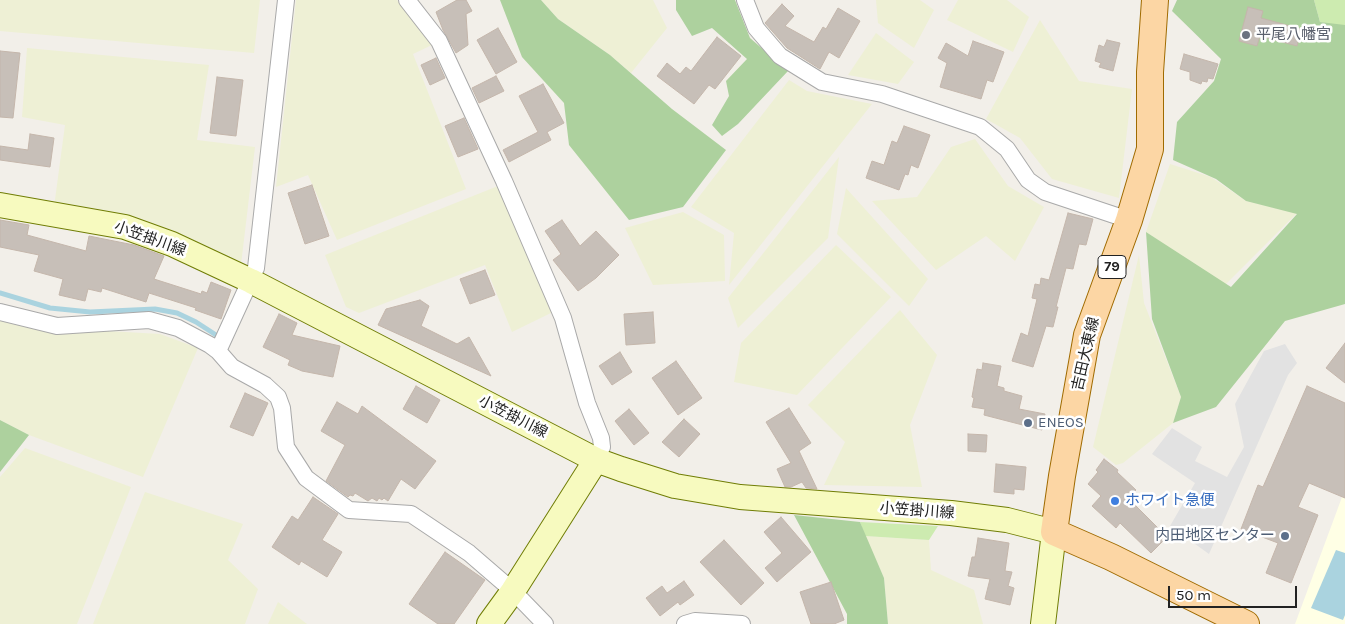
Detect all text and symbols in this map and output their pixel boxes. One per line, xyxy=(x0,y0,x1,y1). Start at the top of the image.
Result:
place label: 平尾八幡宮 xyxy=(1256,26,1331,44)
marker: 平尾八幡宮 xyxy=(1240,29,1252,41)
street label: 小笠掛川線 xyxy=(112,218,188,260)
road number: 79 xyxy=(1098,256,1126,278)
street label: 吉田大東線 xyxy=(1069,315,1103,393)
street label: 小笠掛川線 xyxy=(476,392,550,442)
place label: ENEOS xyxy=(1038,414,1084,432)
marker: ENEOS xyxy=(1022,417,1034,429)
place label: ホワイト急便 xyxy=(1125,492,1215,510)
marker: ホワイト急便 xyxy=(1109,495,1121,507)
street label: 小笠掛川線 xyxy=(879,499,955,523)
place label: 内田地区センター xyxy=(1155,527,1275,545)
marker: 内田地区センター xyxy=(1279,530,1291,542)
scale bar xyxy=(1170,576,1299,608)
text: 50 m xyxy=(1176,586,1211,604)

